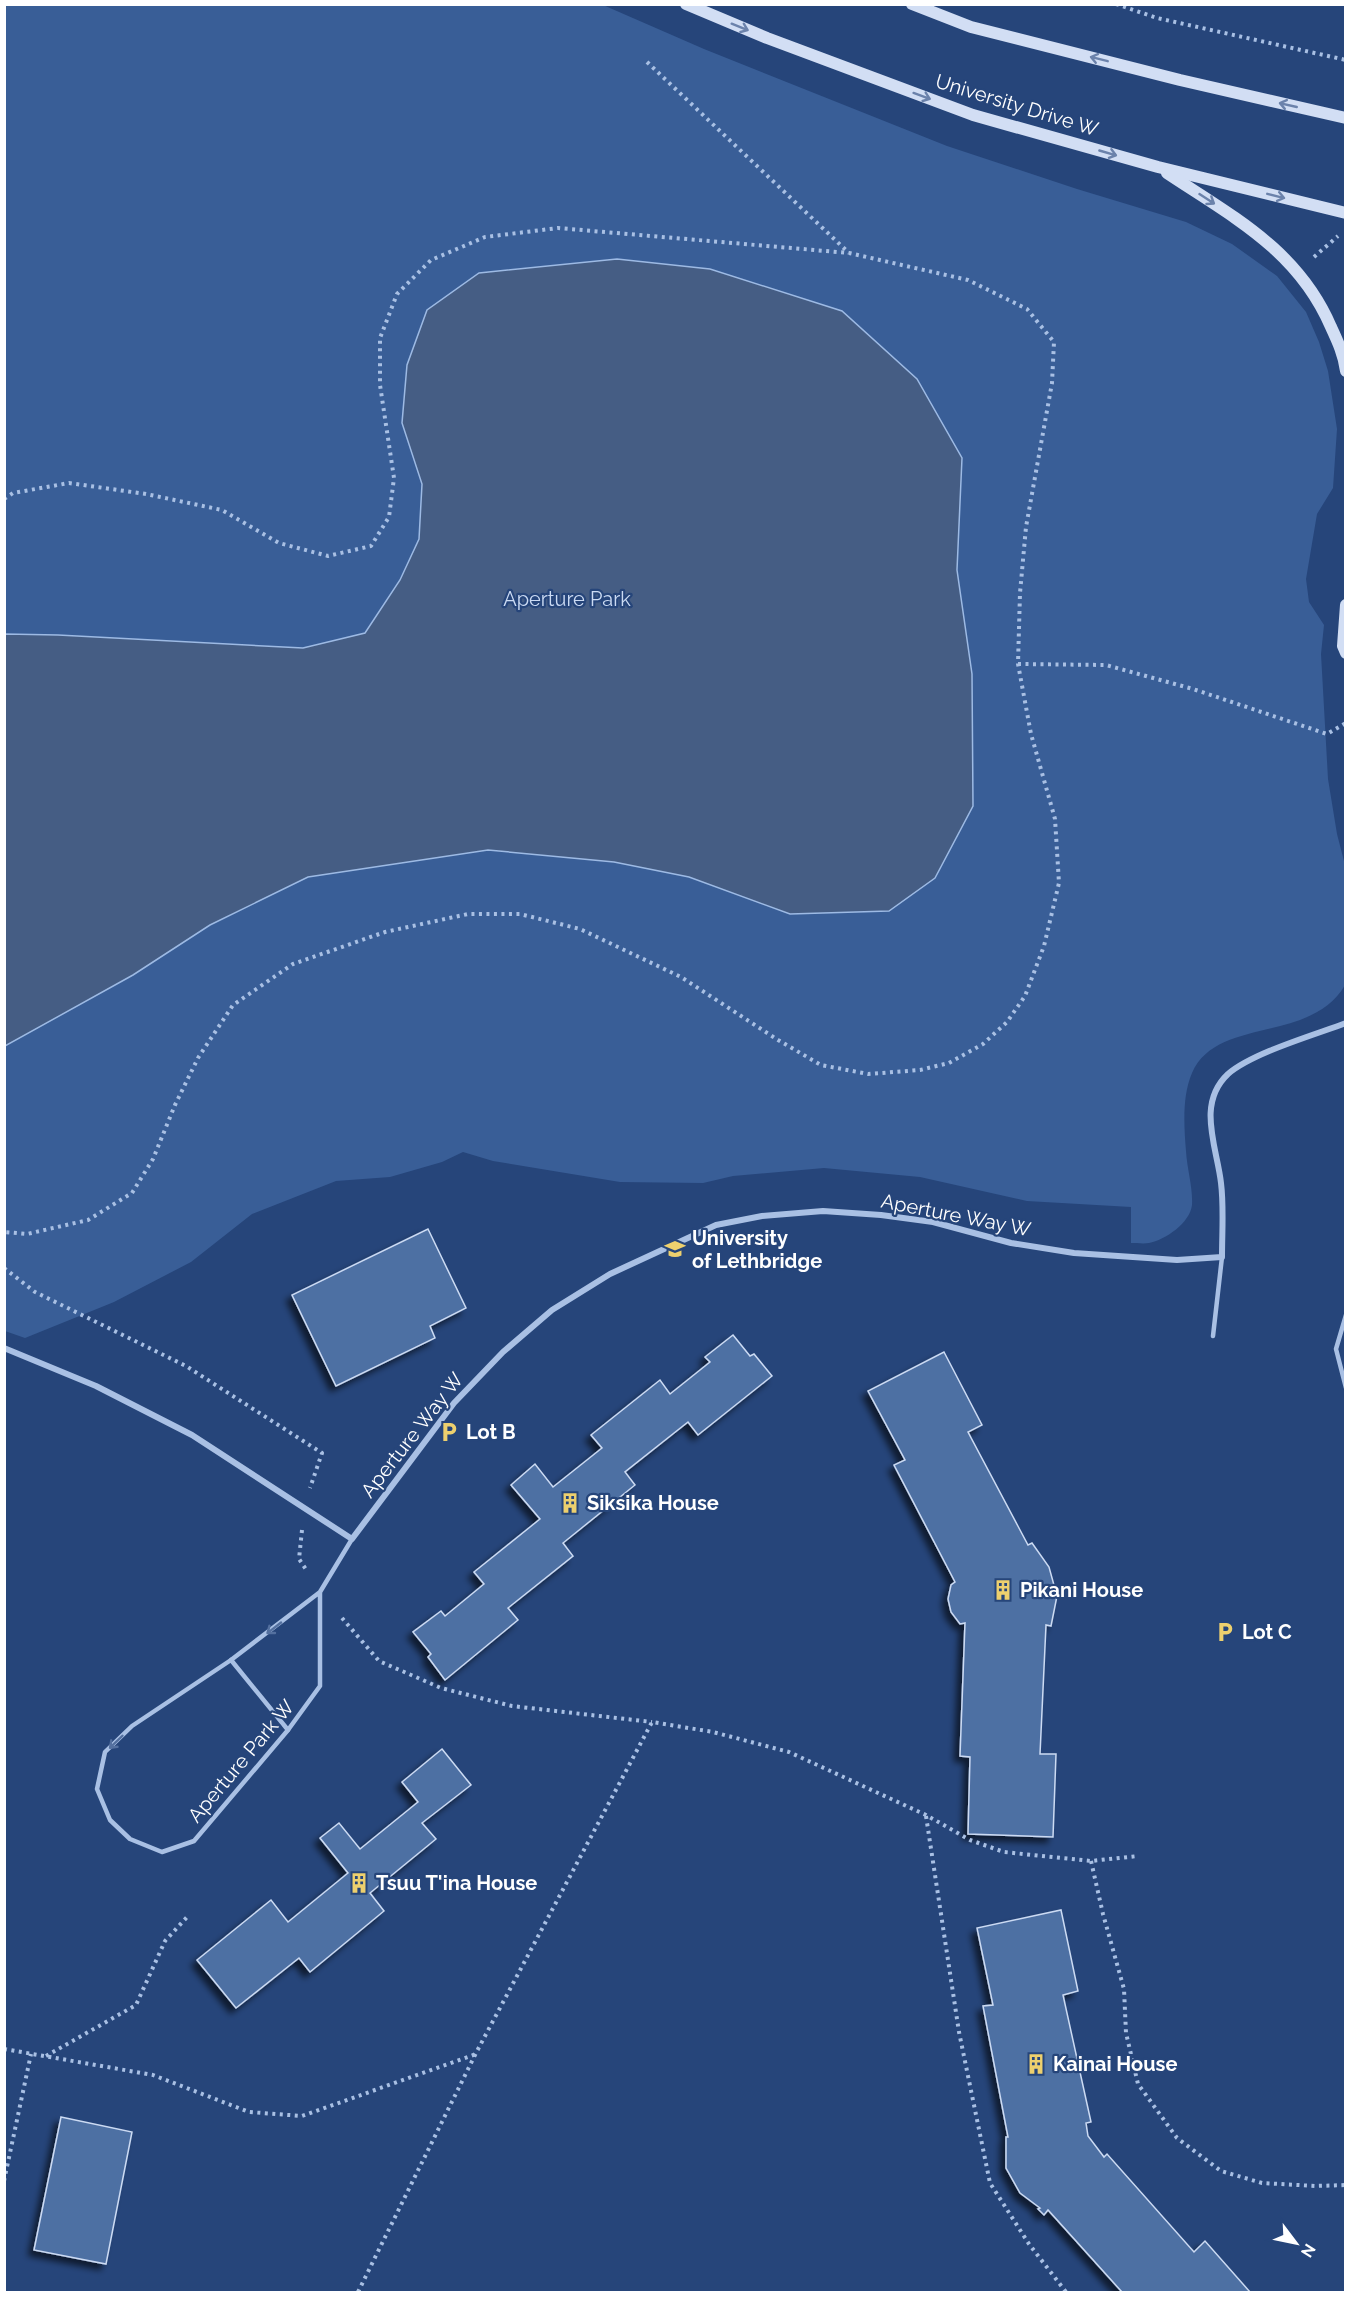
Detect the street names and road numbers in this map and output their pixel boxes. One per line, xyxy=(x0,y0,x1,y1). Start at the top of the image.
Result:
street label: University Drive W xyxy=(933,69,1102,141)
street label: Aperture Way W xyxy=(879,1189,1033,1241)
street label: Aperture Way W xyxy=(356,1368,468,1502)
street label: Aperture Park W xyxy=(183,1695,299,1827)

